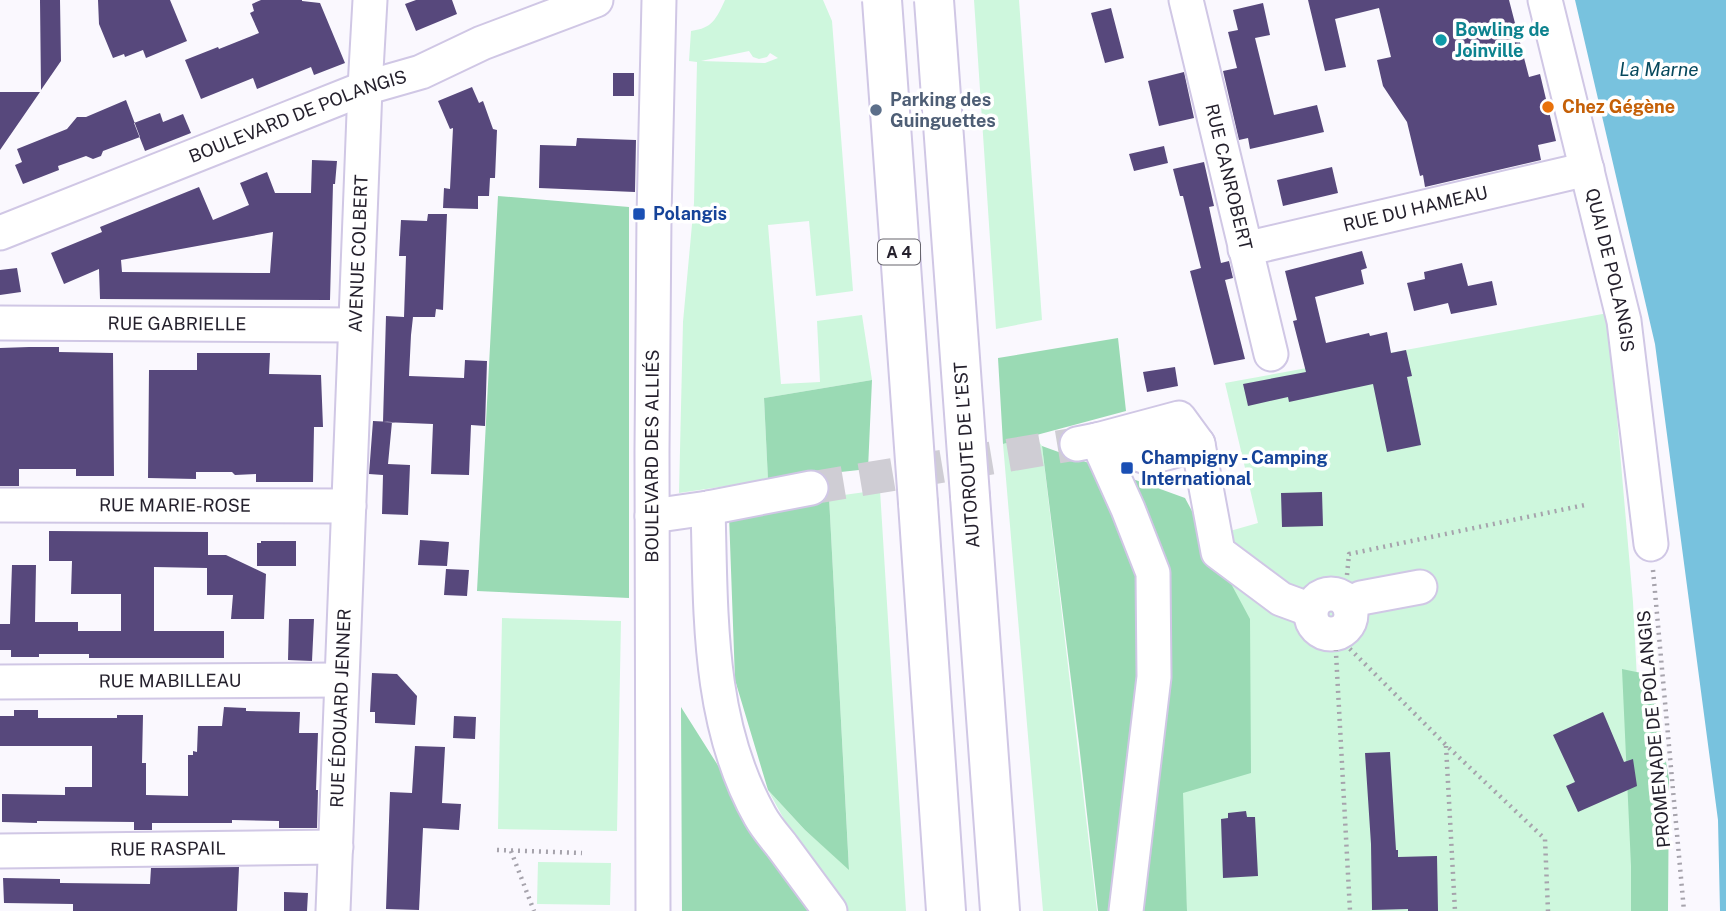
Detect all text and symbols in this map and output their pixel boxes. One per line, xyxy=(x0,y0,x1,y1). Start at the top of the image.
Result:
place label: Bowling de Joinville xyxy=(1455,19,1550,61)
marker: Bowling de Joinville xyxy=(1433,32,1449,48)
water label: La Marne xyxy=(1619,58,1699,80)
street label: BOULEVARD DE POLANGIS xyxy=(186,66,409,167)
place label: Parking des Guinguettes xyxy=(890,89,996,131)
place label: Chez Gégène xyxy=(1562,96,1675,117)
marker: Chez Gégène xyxy=(1540,99,1556,115)
marker: Parking des Guinguettes xyxy=(868,102,884,118)
street label: RUE CANROBERT xyxy=(1201,102,1257,253)
street label: AVENUE COLBERT xyxy=(345,174,372,333)
street label: RUE DU HAMEAU xyxy=(1341,182,1490,236)
street label: QUAI DE POLANGIS xyxy=(1582,186,1639,353)
place label: Polangis xyxy=(653,203,727,224)
marker: Polangis xyxy=(631,206,647,222)
road number: A 4 xyxy=(878,240,920,264)
street label: RUE GABRIELLE xyxy=(108,313,246,334)
street label: BOULEVARD DES ALLIÉS xyxy=(641,349,663,563)
street label: AUTOROUTE DE L’EST xyxy=(949,361,983,549)
place label: Champigny - Camping International xyxy=(1141,447,1328,489)
marker: Champigny - Camping International xyxy=(1119,460,1135,476)
street label: RUE MARIE-ROSE xyxy=(99,494,251,516)
street label: RUE ÉDOUARD JENNER xyxy=(326,608,355,808)
street label: PROMENADE DE POLANGIS xyxy=(1633,609,1674,849)
street label: RUE MABILLEAU xyxy=(99,670,241,691)
street label: RUE RASPAIL xyxy=(110,837,226,860)

